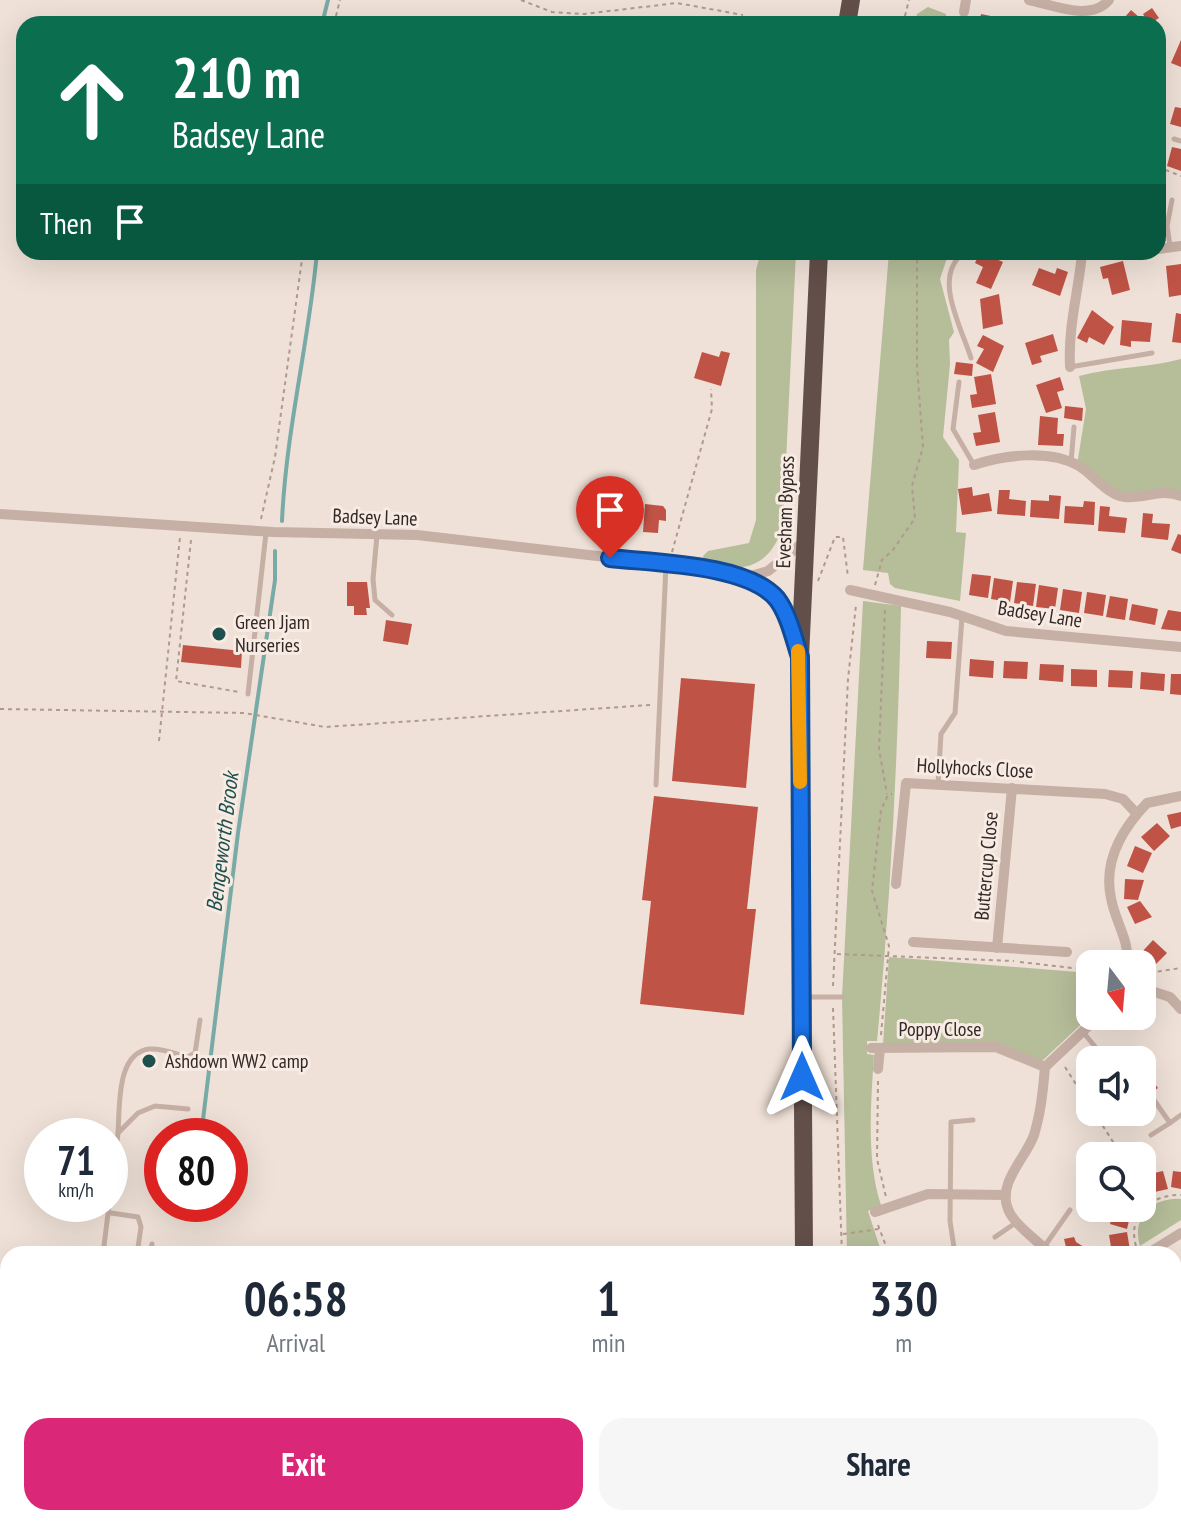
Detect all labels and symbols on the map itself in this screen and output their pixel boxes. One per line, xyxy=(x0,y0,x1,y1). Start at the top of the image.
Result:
street label: Evesham Bypass xyxy=(770,455,800,569)
pin xyxy=(576,476,644,558)
street label: Badsey Lane xyxy=(332,503,418,531)
street label: Badsey Lane xyxy=(996,595,1084,633)
place label: Green Jjam Nurseries xyxy=(235,609,310,658)
marker: Green Jjam Nurseries xyxy=(210,625,228,643)
street label: Hollyhocks Close xyxy=(916,752,1034,784)
water label: Bengeworth Brook xyxy=(200,768,245,914)
street label: Buttercup Close xyxy=(968,811,1004,921)
north arrow xyxy=(1076,950,1156,1030)
street label: Poppy Close xyxy=(899,1016,981,1042)
position arrow xyxy=(760,1035,844,1119)
place label: Ashdown WW2 camp xyxy=(165,1048,308,1074)
marker: Ashdown WW2 camp xyxy=(140,1052,158,1070)
speed limit sign: 80 xyxy=(144,1118,248,1222)

